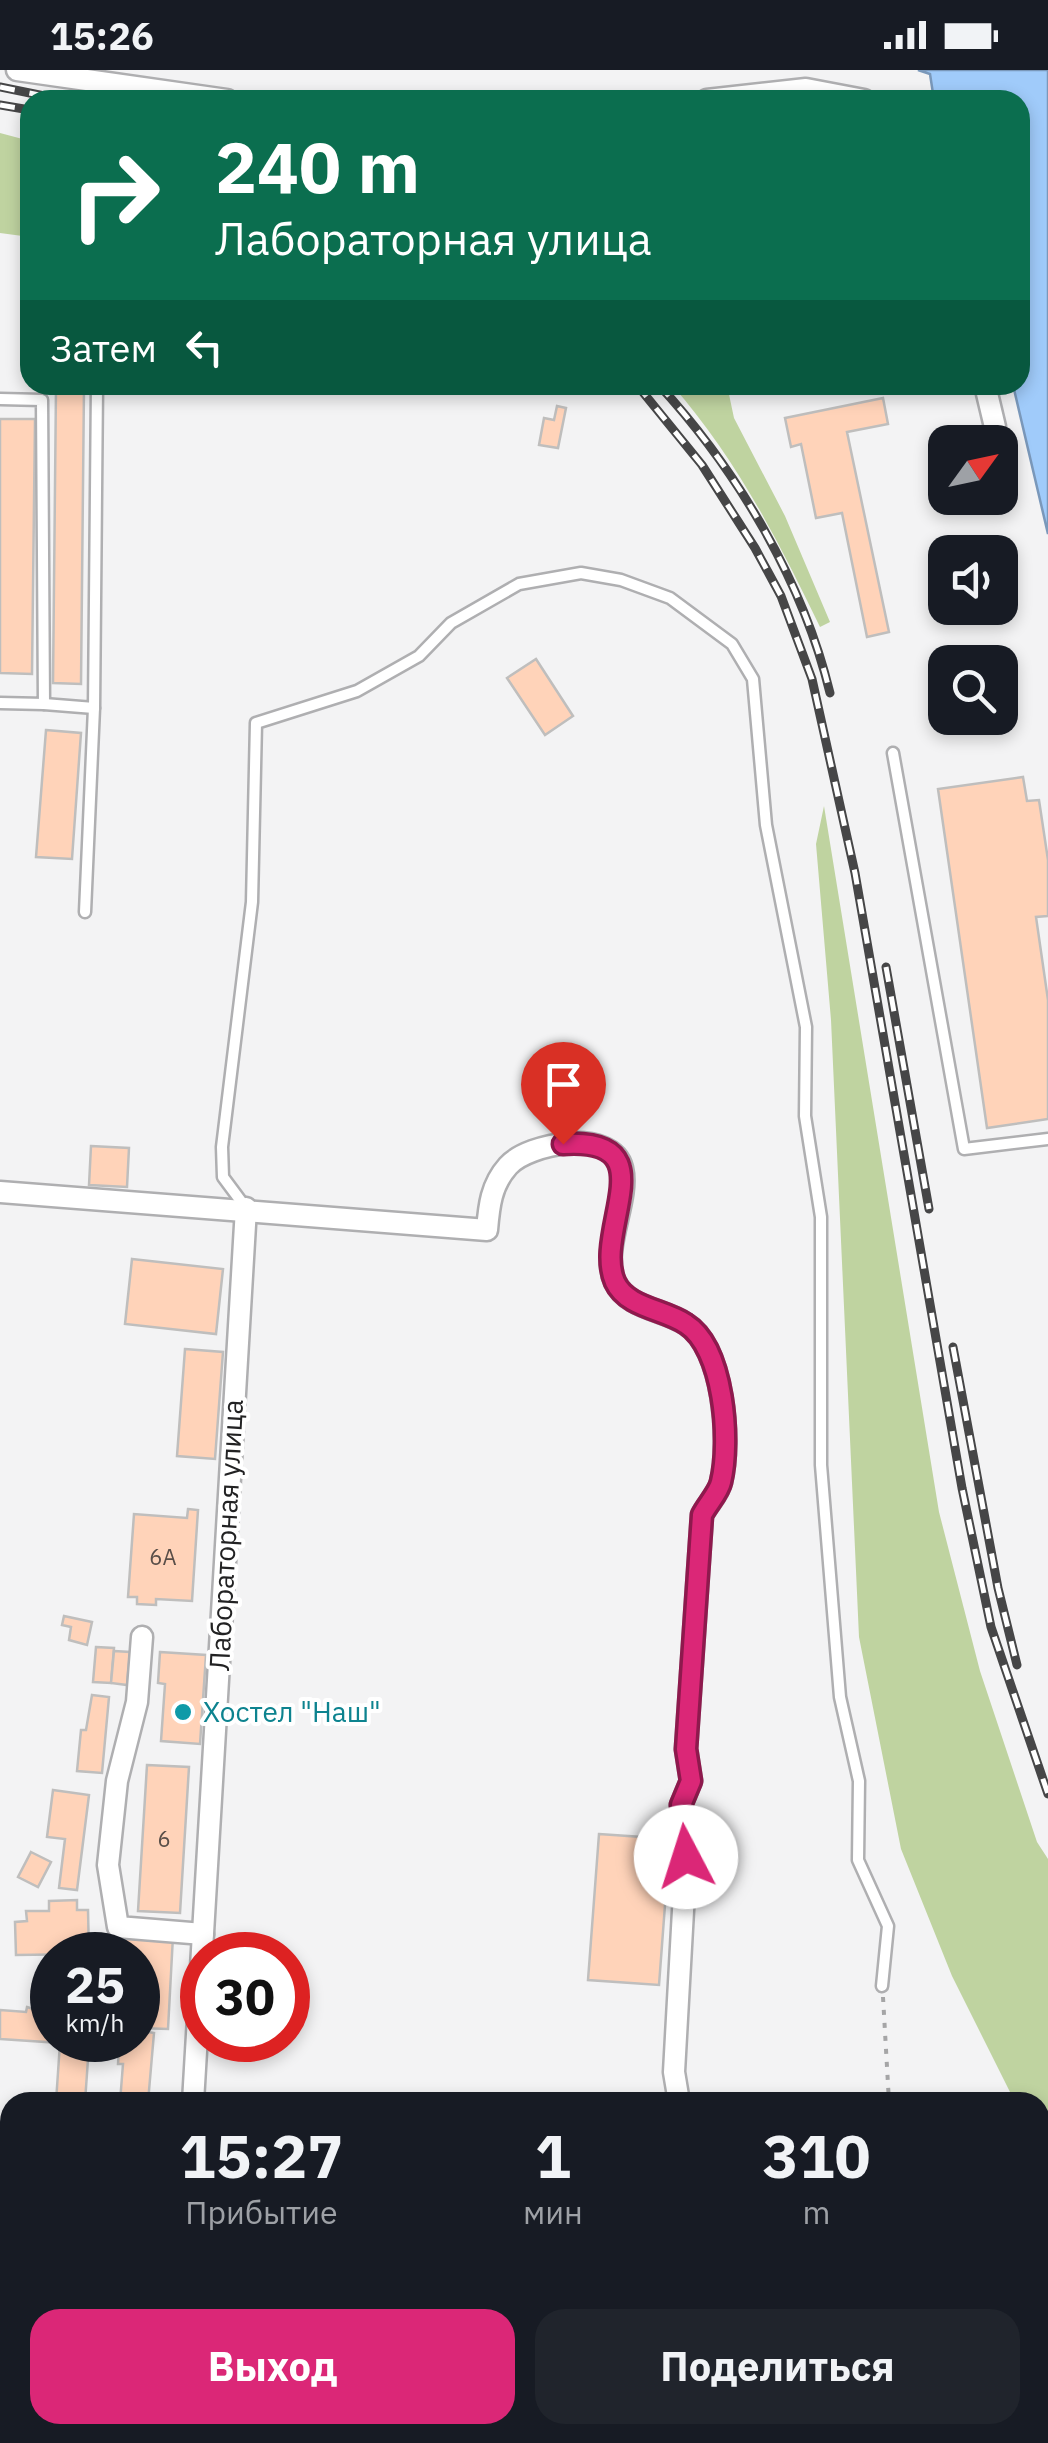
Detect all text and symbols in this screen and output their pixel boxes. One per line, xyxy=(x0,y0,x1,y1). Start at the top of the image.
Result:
text: 15:26 xyxy=(50,11,154,60)
text: 240 m xyxy=(215,121,420,212)
icon: right xyxy=(50,130,180,260)
text: Лабораторная улица xyxy=(215,209,652,267)
icon: left xyxy=(177,320,232,375)
text: Затем xyxy=(50,323,157,372)
north arrow xyxy=(928,425,1018,515)
map controls xyxy=(928,425,1018,735)
button: sound xyxy=(928,535,1018,625)
button: search xyxy=(928,645,1018,735)
pin xyxy=(521,1042,606,1145)
icon: arrive xyxy=(536,1057,591,1112)
street label: Лабораторная улица xyxy=(200,1398,251,1672)
house number: 6А xyxy=(149,1542,177,1571)
place label: Хостел "Наш" xyxy=(203,1693,381,1730)
marker: Хостел "Наш" xyxy=(172,1701,194,1723)
position arrow xyxy=(634,1805,738,1909)
house number: 6 xyxy=(157,1824,171,1853)
speed limit sign: 30 xyxy=(180,1932,310,2062)
text: 25 xyxy=(65,1952,125,2017)
text: km/h xyxy=(66,2006,124,2039)
text: 15:27 xyxy=(180,2116,343,2195)
text: 1 xyxy=(535,2116,571,2195)
text: 310 xyxy=(762,2116,870,2195)
text: Прибытие xyxy=(185,2191,338,2233)
text: мин xyxy=(523,2191,583,2233)
text: m xyxy=(802,2191,830,2233)
button: Выход xyxy=(30,2309,515,2424)
button: Поделиться xyxy=(535,2309,1020,2424)

